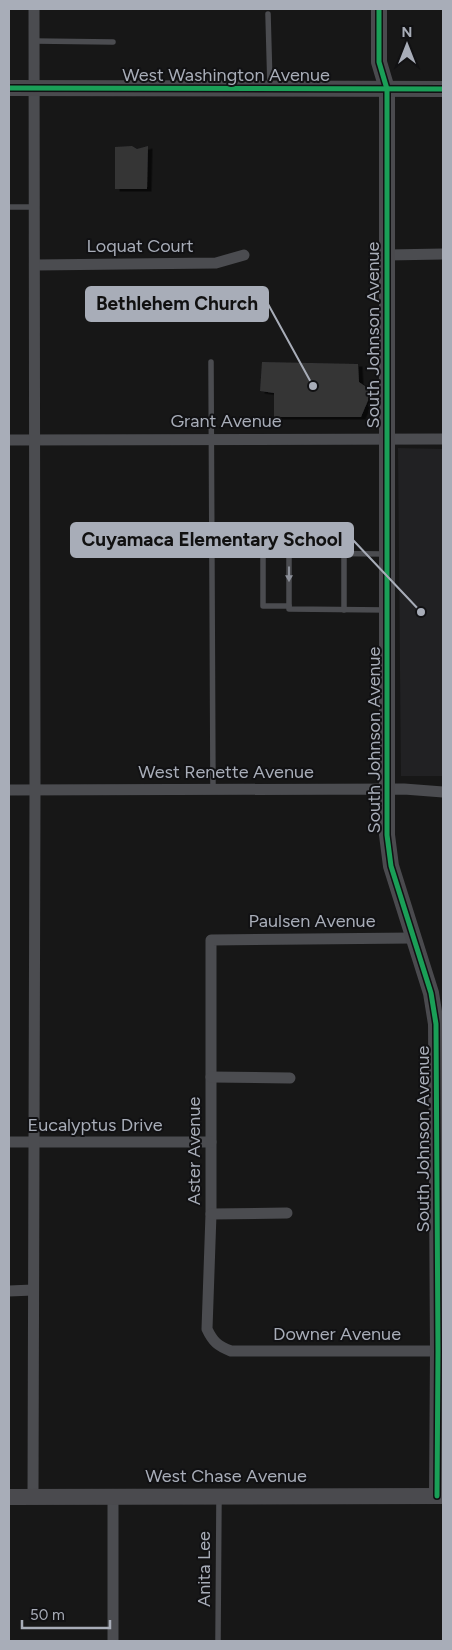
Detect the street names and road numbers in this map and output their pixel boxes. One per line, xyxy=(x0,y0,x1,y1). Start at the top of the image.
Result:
street label: West Washington Avenue xyxy=(122,64,330,86)
street label: Loquat Court xyxy=(86,235,194,257)
street label: South Johnson Avenue xyxy=(362,241,384,428)
street label: Grant Avenue xyxy=(170,410,282,432)
street label: South Johnson Avenue xyxy=(363,646,385,833)
street label: West Renette Avenue xyxy=(138,761,314,783)
street label: Paulsen Avenue xyxy=(248,910,376,932)
street label: South Johnson Avenue xyxy=(412,1045,434,1232)
street label: Aster Avenue xyxy=(183,1097,205,1205)
street label: Eucalyptus Drive xyxy=(28,1114,163,1136)
street label: Downer Avenue xyxy=(273,1323,401,1345)
street label: West Chase Avenue xyxy=(145,1465,307,1487)
street label: Anita Lee xyxy=(193,1531,215,1607)

